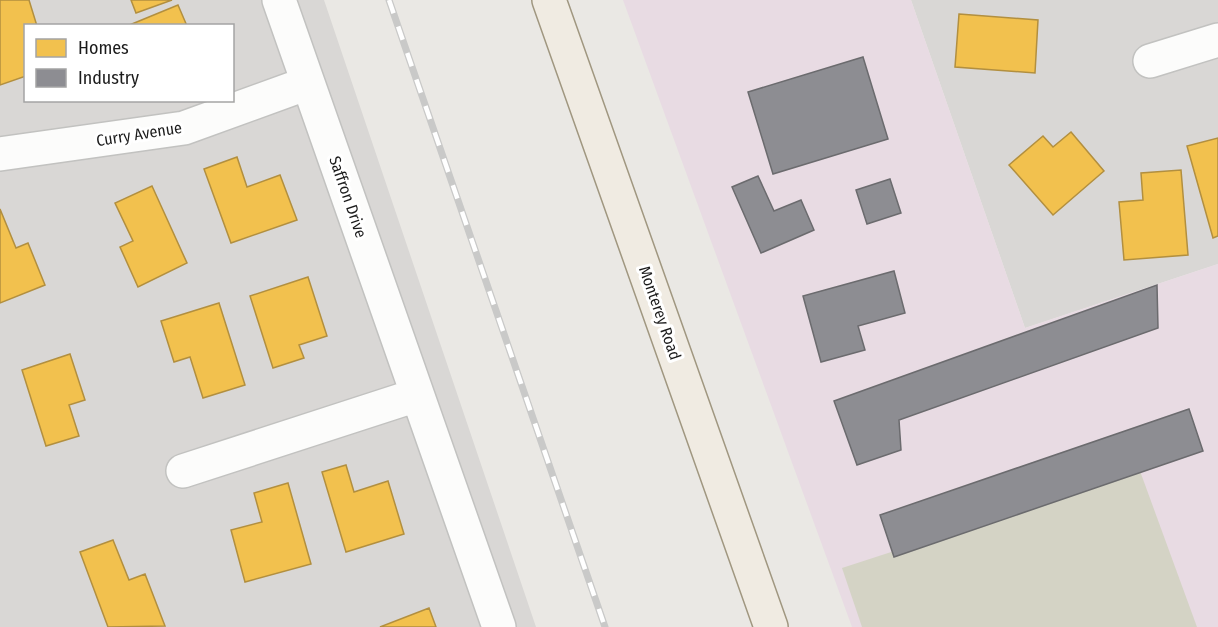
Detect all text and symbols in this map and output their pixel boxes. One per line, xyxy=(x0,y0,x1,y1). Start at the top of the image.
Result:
legend xyxy=(24,24,234,102)
text: Homes xyxy=(78,37,129,59)
text: Industry xyxy=(78,67,139,89)
street label: Curry Avenue xyxy=(95,118,183,150)
street label: Saffron Drive xyxy=(325,154,371,240)
street label: Monterey Road xyxy=(635,263,685,363)

